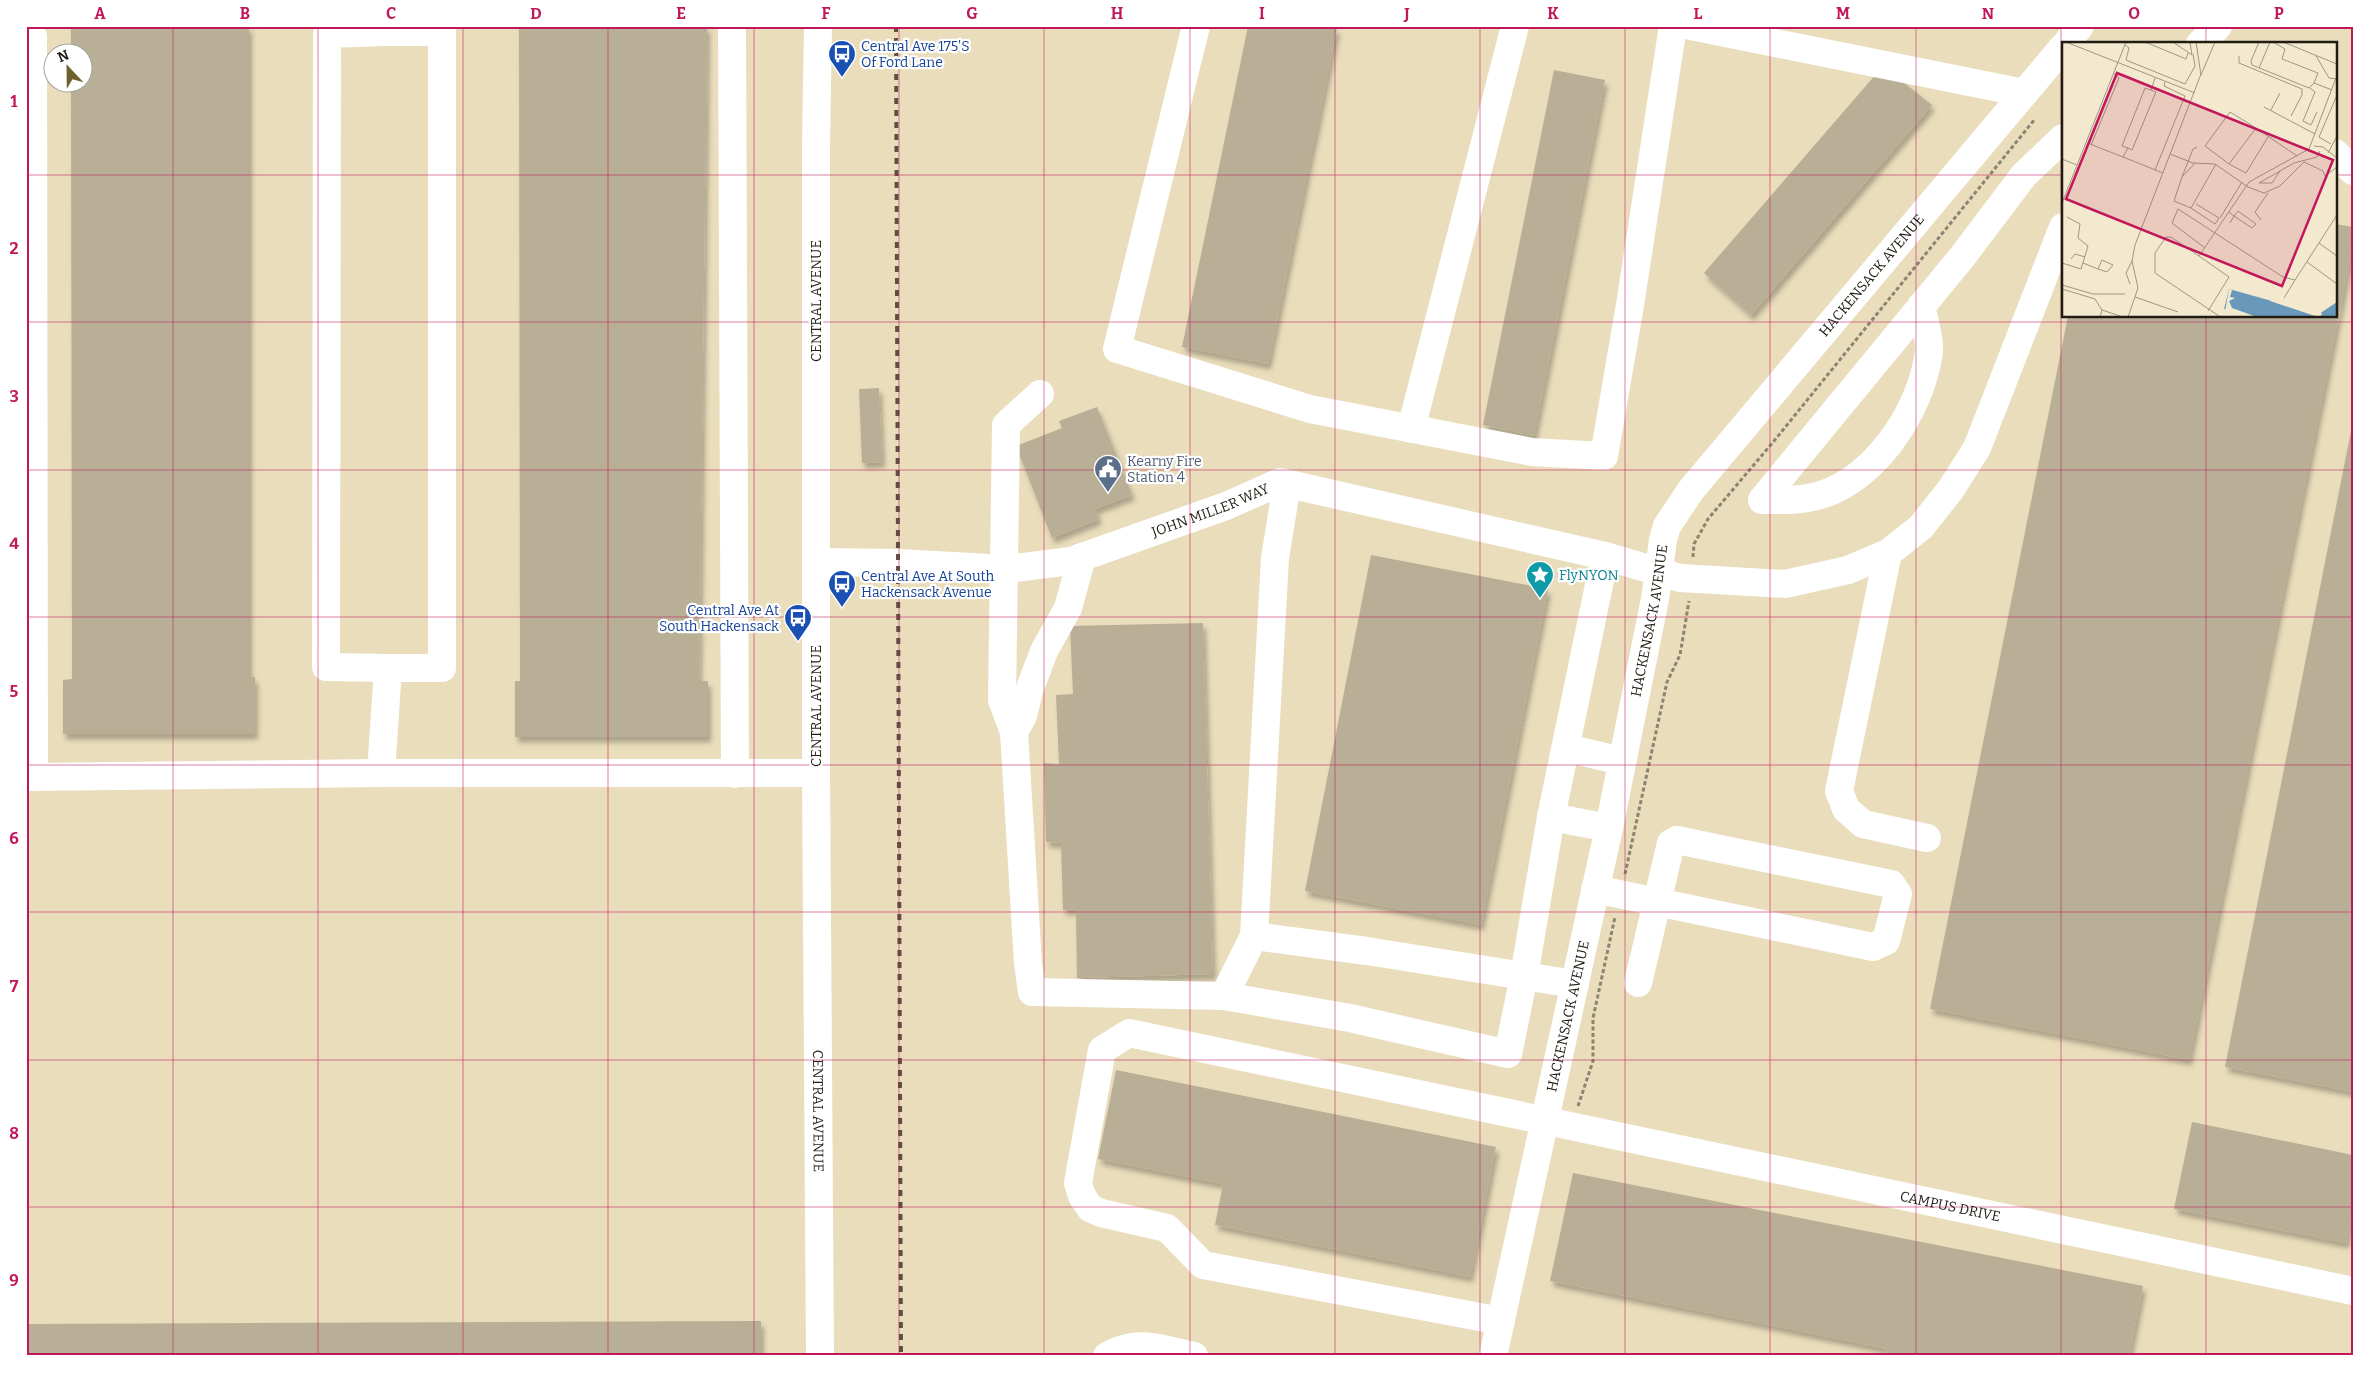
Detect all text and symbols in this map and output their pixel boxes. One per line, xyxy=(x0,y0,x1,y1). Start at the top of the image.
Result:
text: A xyxy=(94,4,106,23)
text: B xyxy=(240,4,250,23)
text: C xyxy=(386,4,396,23)
text: D xyxy=(530,4,542,23)
text: E xyxy=(676,4,686,23)
text: F xyxy=(822,4,831,23)
text: G xyxy=(966,4,978,23)
text: H xyxy=(1111,4,1124,23)
text: I xyxy=(1259,4,1265,23)
text: J xyxy=(1403,4,1410,23)
text: K xyxy=(1547,4,1559,23)
text: L xyxy=(1694,4,1703,23)
text: M xyxy=(1836,4,1850,23)
text: N xyxy=(1982,4,1994,23)
text: O xyxy=(2128,4,2140,23)
text: P xyxy=(2274,4,2284,23)
place label: Central Ave 175'S Of Ford Lane xyxy=(861,38,970,71)
bus stop icon: Central Ave 175'S Of Ford Lane xyxy=(827,39,857,78)
north arrow xyxy=(42,42,92,92)
inset map xyxy=(2062,42,2336,318)
text: N xyxy=(55,46,72,66)
text: 1 xyxy=(11,92,18,111)
street label: HACKENSACK AVENUE xyxy=(1816,211,1928,340)
text: 2 xyxy=(9,239,19,258)
street label: CENTRAL AVENUE xyxy=(808,240,825,362)
text: 3 xyxy=(9,387,19,406)
place label: Kearny Fire Station 4 xyxy=(1127,453,1202,486)
public building icon: Kearny Fire Station 4 xyxy=(1093,454,1123,493)
street label: JOHN MILLER WAY xyxy=(1148,480,1272,541)
text: 4 xyxy=(9,534,19,553)
street label: HACKENSACK AVENUE xyxy=(1628,543,1671,698)
place icon: FlyNYON xyxy=(1525,560,1555,599)
place label: FlyNYON xyxy=(1559,567,1619,584)
place label: Central Ave At South Hackensack Avenue xyxy=(861,568,995,601)
bus stop icon: Central Ave At South Hackensack Avenue xyxy=(827,569,857,608)
place label: Central Ave At South Hackensack xyxy=(659,602,779,635)
bus stop icon: Central Ave At South Hackensack xyxy=(783,603,813,642)
street label: CENTRAL AVENUE xyxy=(808,645,825,767)
text: 5 xyxy=(10,682,19,701)
text: 6 xyxy=(9,829,19,848)
street label: HACKENSACK AVENUE xyxy=(1543,939,1593,1093)
text: 7 xyxy=(10,977,19,996)
street label: CENTRAL AVENUE xyxy=(809,1050,827,1172)
text: 8 xyxy=(9,1124,19,1143)
street label: CAMPUS DRIVE xyxy=(1898,1188,2002,1225)
text: 9 xyxy=(9,1271,19,1290)

